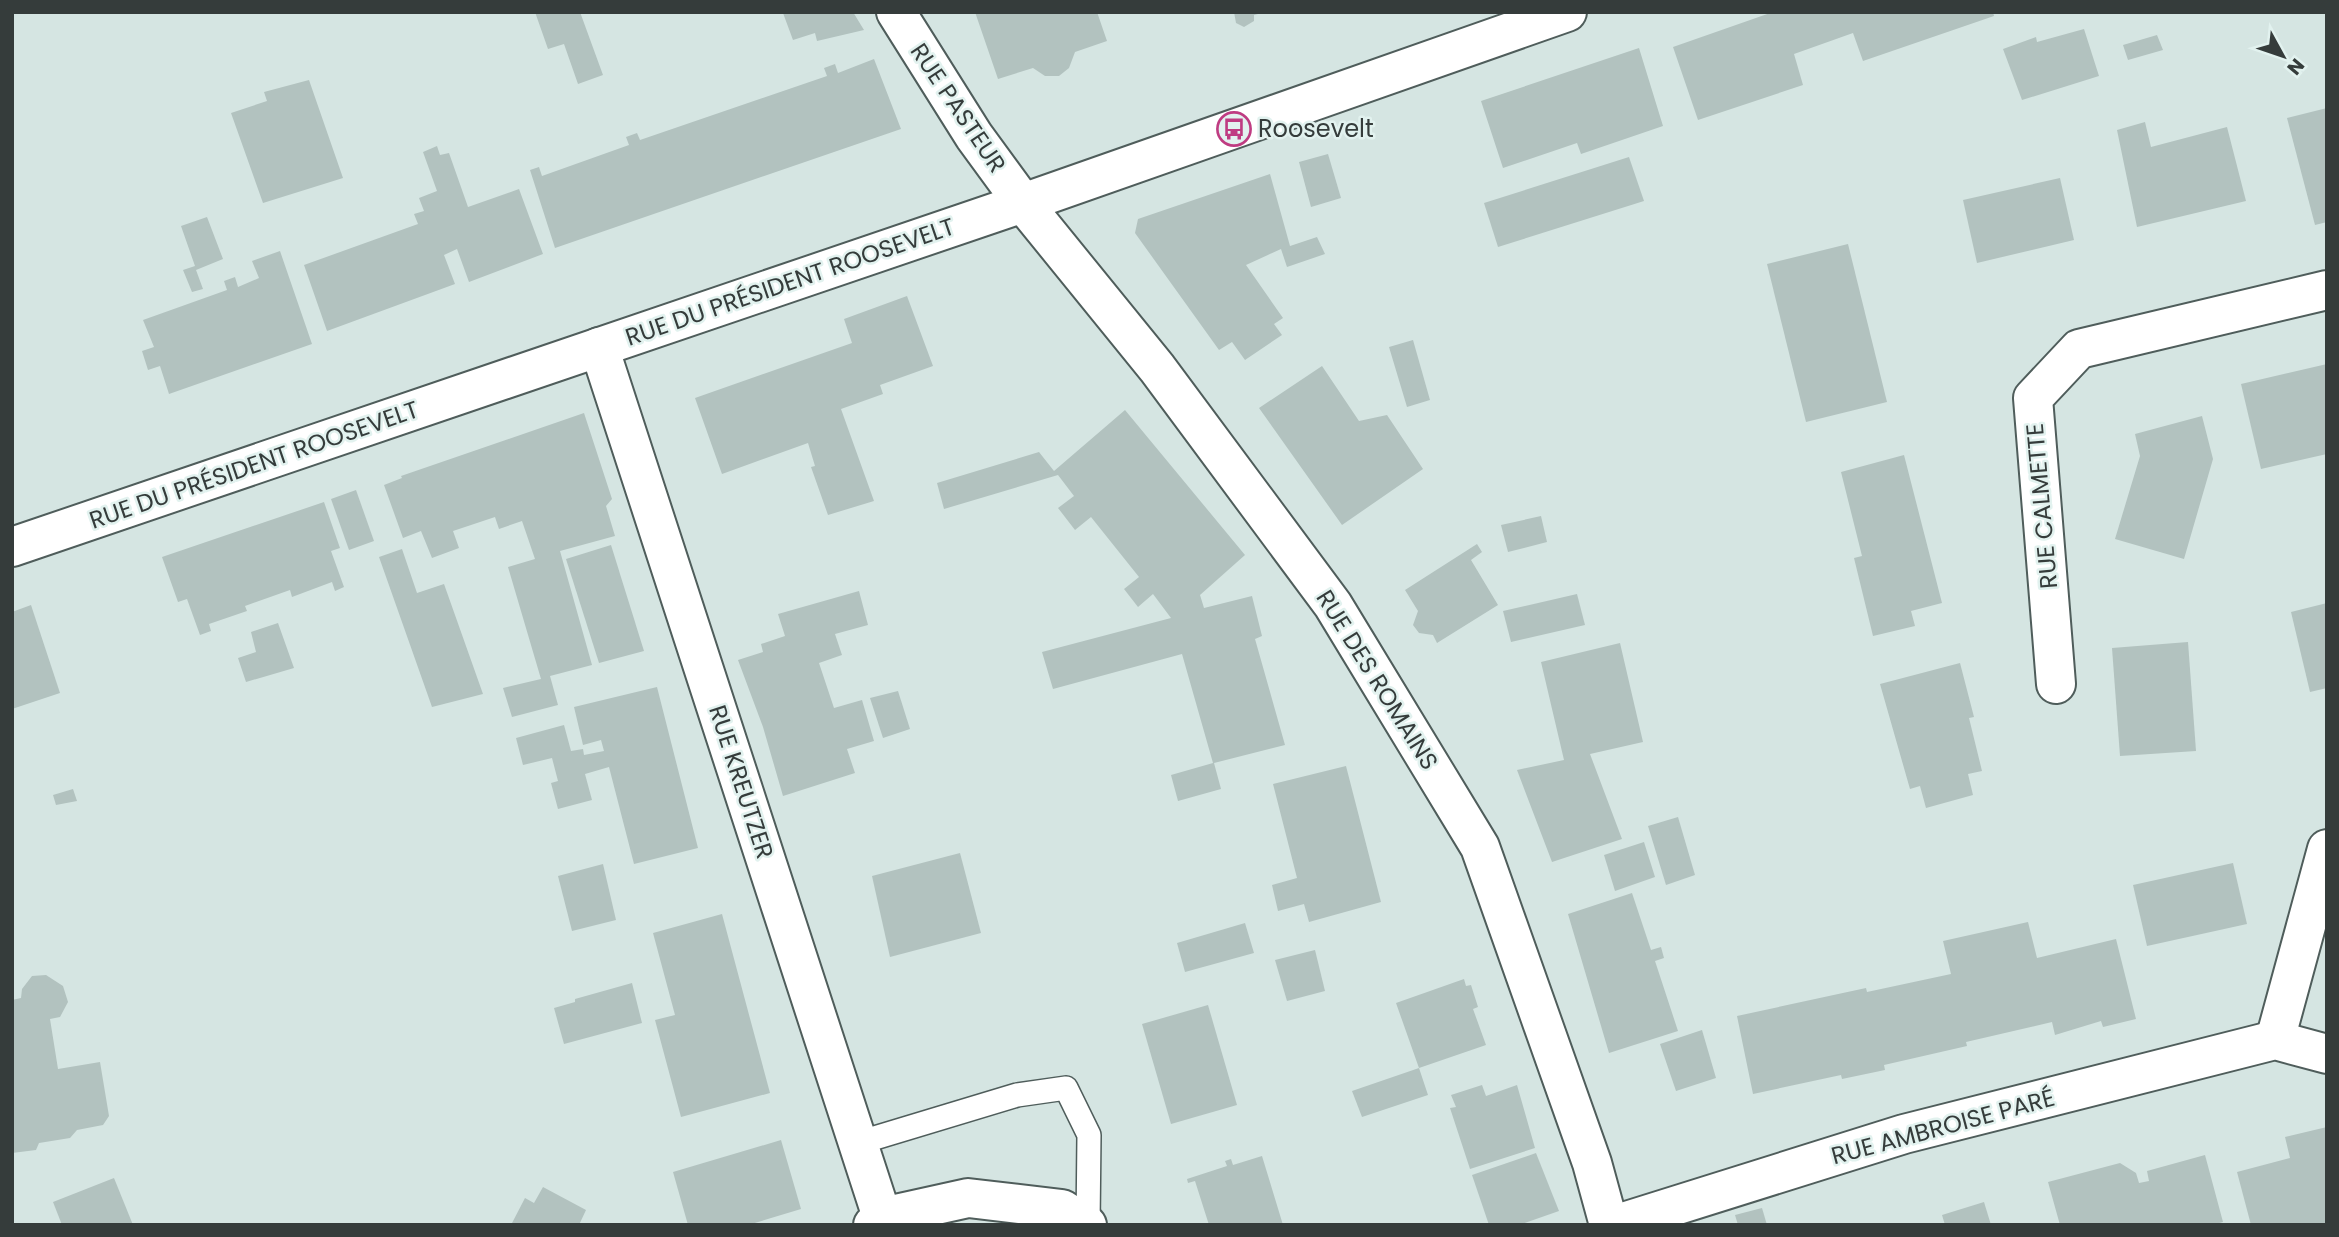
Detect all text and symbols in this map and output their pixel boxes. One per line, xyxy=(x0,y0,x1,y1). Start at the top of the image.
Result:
north arrow xyxy=(2248,21,2318,91)
street label: RUE PASTEUR xyxy=(903,36,1014,179)
text: N xyxy=(2281,52,2311,81)
bus stop icon: Roosevelt xyxy=(1215,110,1253,148)
place label: Roosevelt xyxy=(1258,112,1374,145)
street label: RUE DU PRÉSIDENT ROOSEVELT xyxy=(621,210,959,353)
street label: RUE DU PRÉSIDENT ROOSEVELT xyxy=(85,393,423,536)
street label: RUE CALMETTE xyxy=(2018,422,2065,590)
street label: RUE DES ROMAINS xyxy=(1309,583,1446,776)
street label: RUE KREUTZER xyxy=(701,701,782,863)
street label: RUE AMBROISE PARÉ xyxy=(1827,1081,2058,1172)

